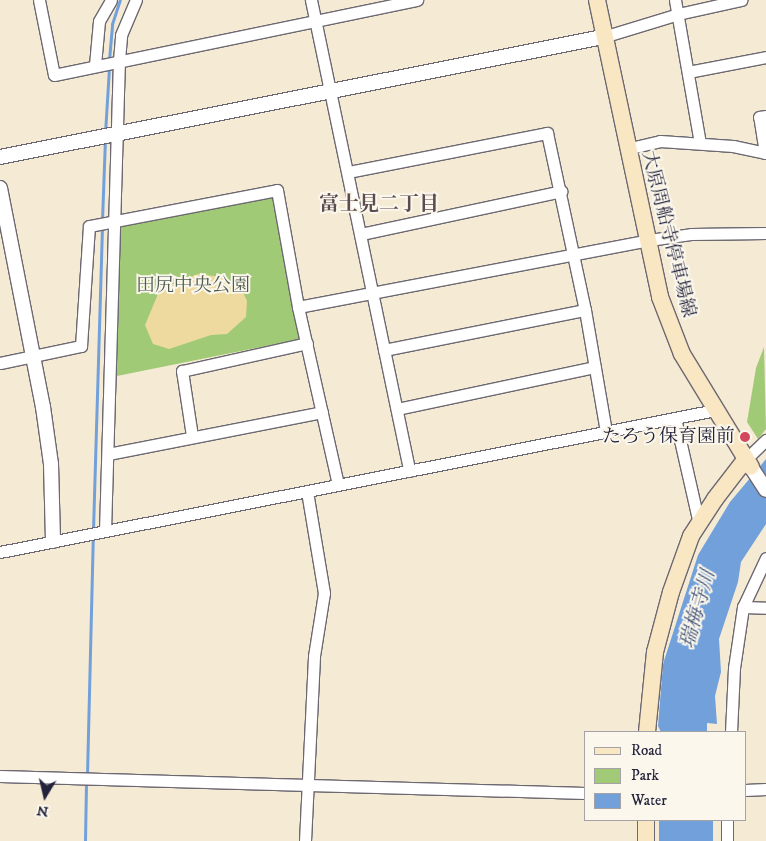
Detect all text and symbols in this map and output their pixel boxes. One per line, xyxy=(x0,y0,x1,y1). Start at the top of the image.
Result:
street label: 大原周船寺停車場線 xyxy=(636,148,700,320)
district label: 富士見二丁目 xyxy=(319,192,439,216)
park label: 田尻中央公園 xyxy=(136,275,250,297)
place label: たろう保育園前 xyxy=(602,426,735,448)
marker: たろう保育園前 xyxy=(739,431,751,443)
water label: 瑞梅寺川 xyxy=(675,567,721,651)
legend xyxy=(584,731,746,821)
text: Road xyxy=(631,741,662,760)
text: Park xyxy=(631,766,659,785)
north arrow xyxy=(20,771,70,821)
text: Water xyxy=(631,791,667,810)
text: N xyxy=(36,801,50,821)

